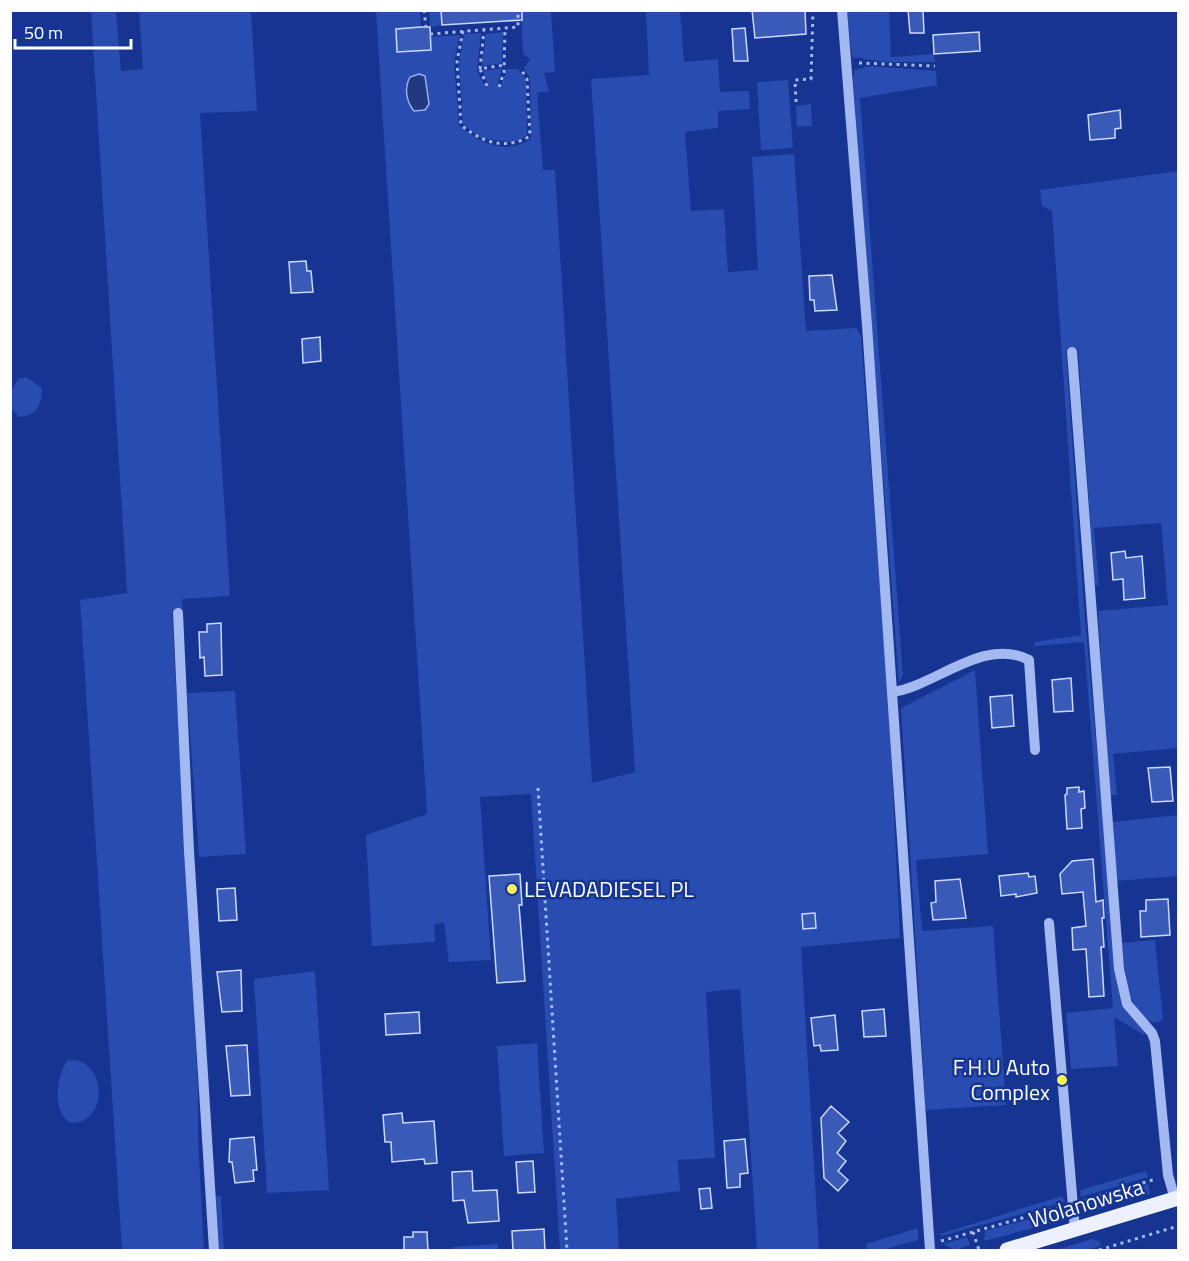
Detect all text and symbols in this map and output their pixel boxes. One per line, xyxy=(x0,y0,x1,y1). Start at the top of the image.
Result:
scale bar xyxy=(15,12,130,50)
text: 50 m xyxy=(24,19,63,46)
place label: LEVADADIESEL PL xyxy=(524,872,694,906)
marker: LEVADADIESEL PL xyxy=(505,882,519,896)
place label: F.H.U Auto Complex xyxy=(953,1050,1050,1109)
marker: F.H.U Auto Complex xyxy=(1055,1073,1069,1087)
street label: Wolanowska xyxy=(1024,1169,1148,1237)

